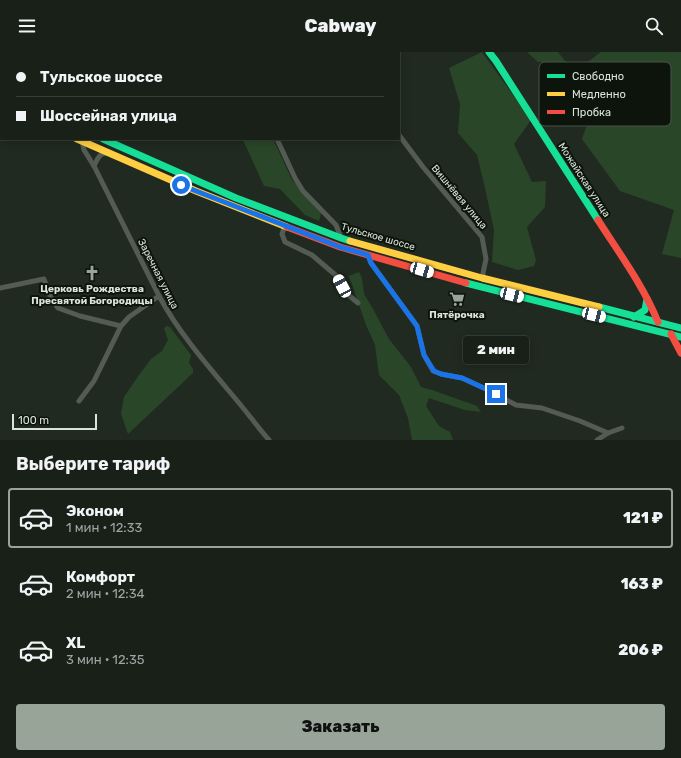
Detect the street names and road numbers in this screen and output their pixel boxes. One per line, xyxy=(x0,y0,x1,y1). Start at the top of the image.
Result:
street label: Можайская улица xyxy=(555,141,613,219)
street label: Вишнёвая улица xyxy=(429,162,489,232)
street label: Тульское шоссе xyxy=(340,221,417,253)
street label: Заречная улица xyxy=(135,237,181,311)

